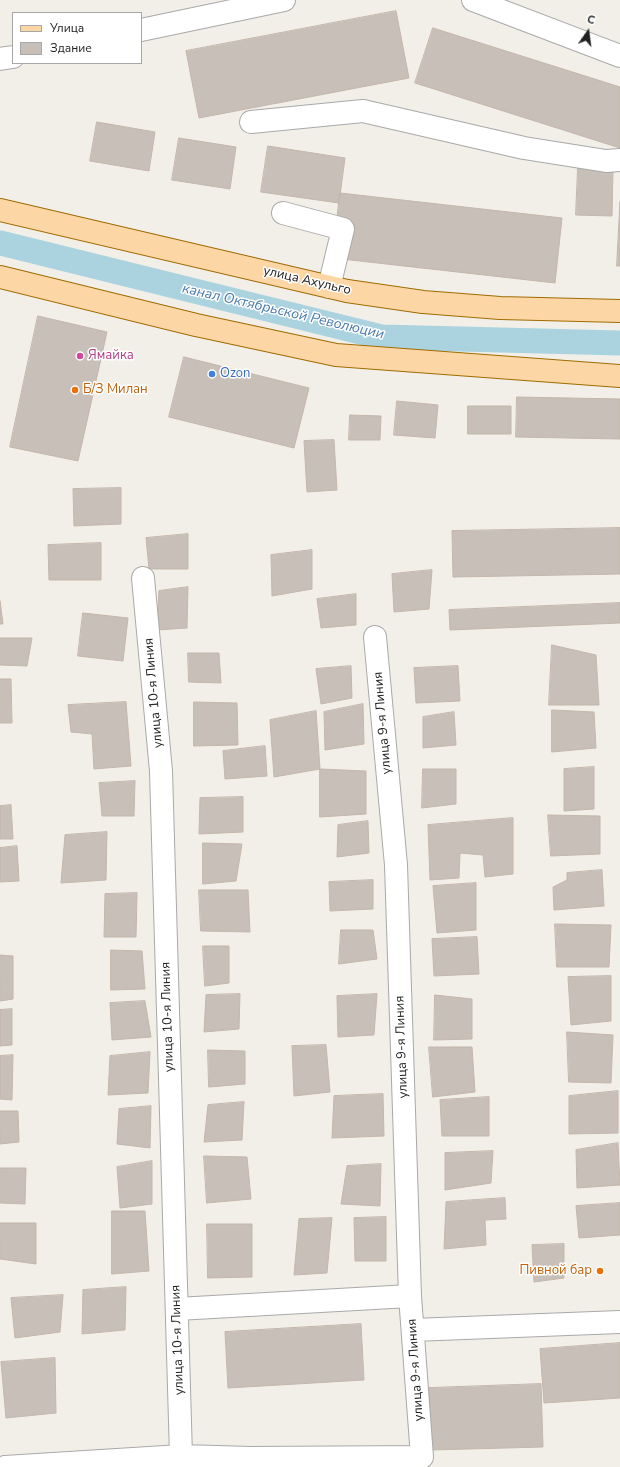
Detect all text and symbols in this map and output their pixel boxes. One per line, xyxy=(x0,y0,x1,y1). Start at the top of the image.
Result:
legend xyxy=(12,12,142,64)
north arrow xyxy=(568,12,608,52)
text: С xyxy=(586,12,596,28)
text: Улица xyxy=(50,20,84,36)
text: Здание xyxy=(50,40,92,56)
street label: улица Ахульго xyxy=(262,263,352,299)
water label: канал Октябрьской Революции xyxy=(180,281,386,343)
place label: Ямайка xyxy=(88,348,134,364)
marker: Ямайка xyxy=(75,351,85,361)
place label: Ozon xyxy=(220,366,250,382)
marker: Ozon xyxy=(207,369,217,379)
place label: Б/З Милан xyxy=(83,382,148,398)
marker: Б/З Милан xyxy=(70,385,80,395)
street label: улица 10-я Линия xyxy=(141,637,167,749)
street label: улица 9-я Линия xyxy=(371,671,395,775)
street label: улица 10-я Линия xyxy=(158,962,178,1072)
street label: улица 9-я Линия xyxy=(392,995,412,1099)
place label: Пивной бар xyxy=(519,1263,592,1279)
marker: Пивной бар xyxy=(595,1266,605,1276)
street label: улица 10-я Линия xyxy=(168,1285,188,1395)
street label: улица 9-я Линия xyxy=(405,1318,427,1422)

